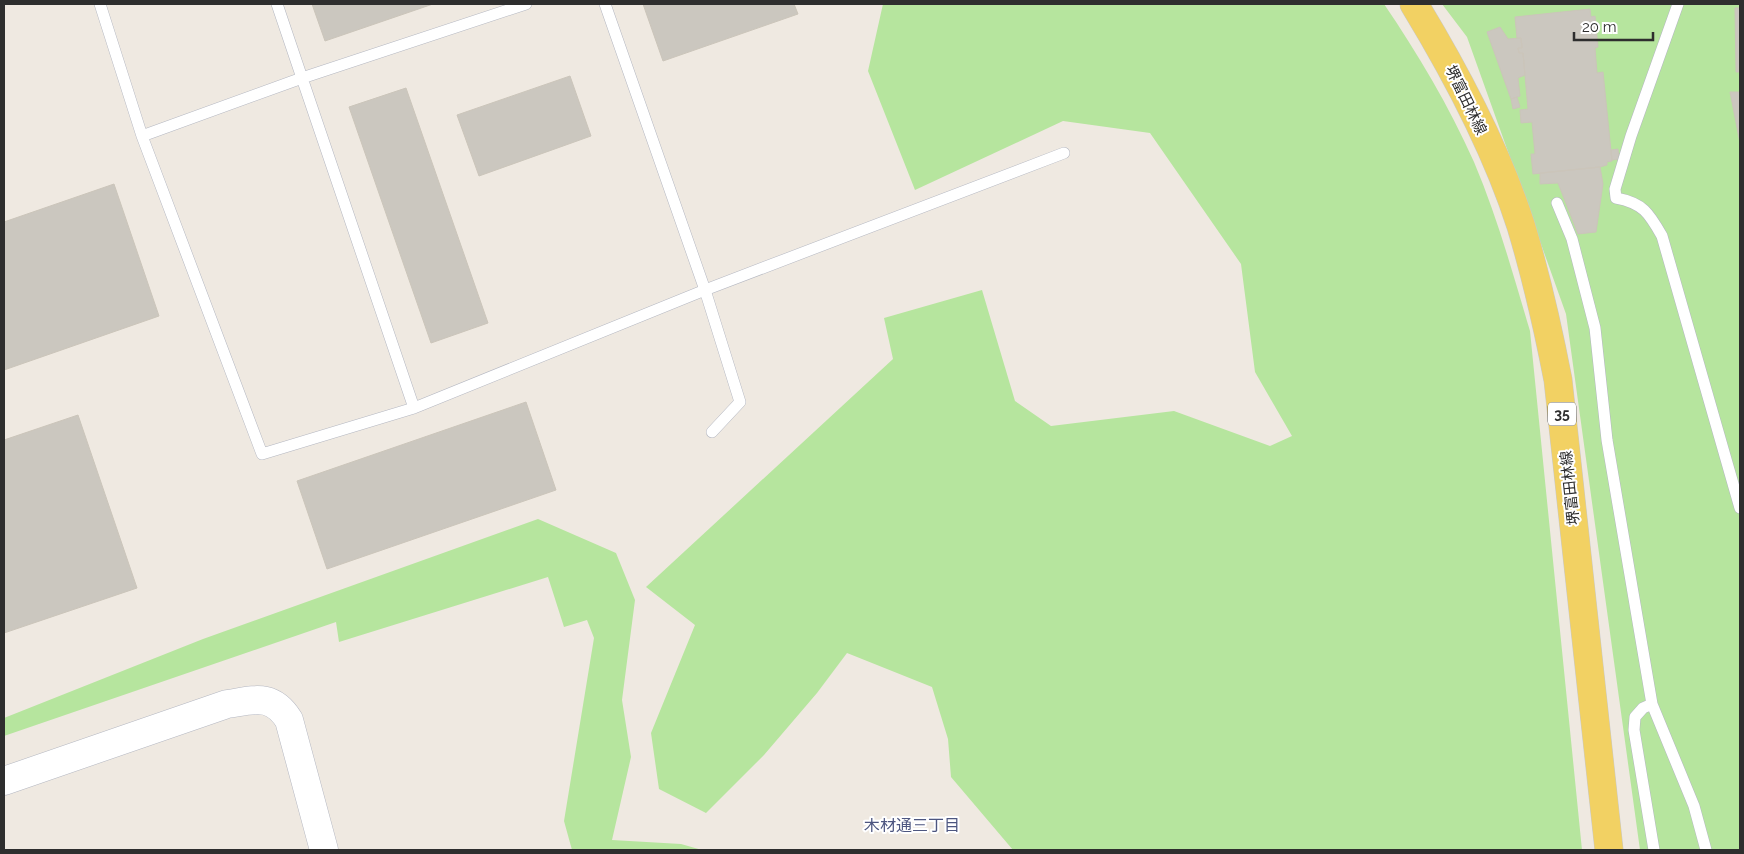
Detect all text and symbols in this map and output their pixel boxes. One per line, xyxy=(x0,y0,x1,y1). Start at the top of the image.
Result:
scale bar xyxy=(1574,10,1653,42)
text: 20 m xyxy=(1582,18,1617,36)
street label: 堺富田林線 xyxy=(1441,62,1491,138)
road number: 35 xyxy=(1548,402,1576,426)
street label: 堺富田林線 xyxy=(1557,450,1583,526)
district label: 木材通三丁目 xyxy=(864,816,960,835)

